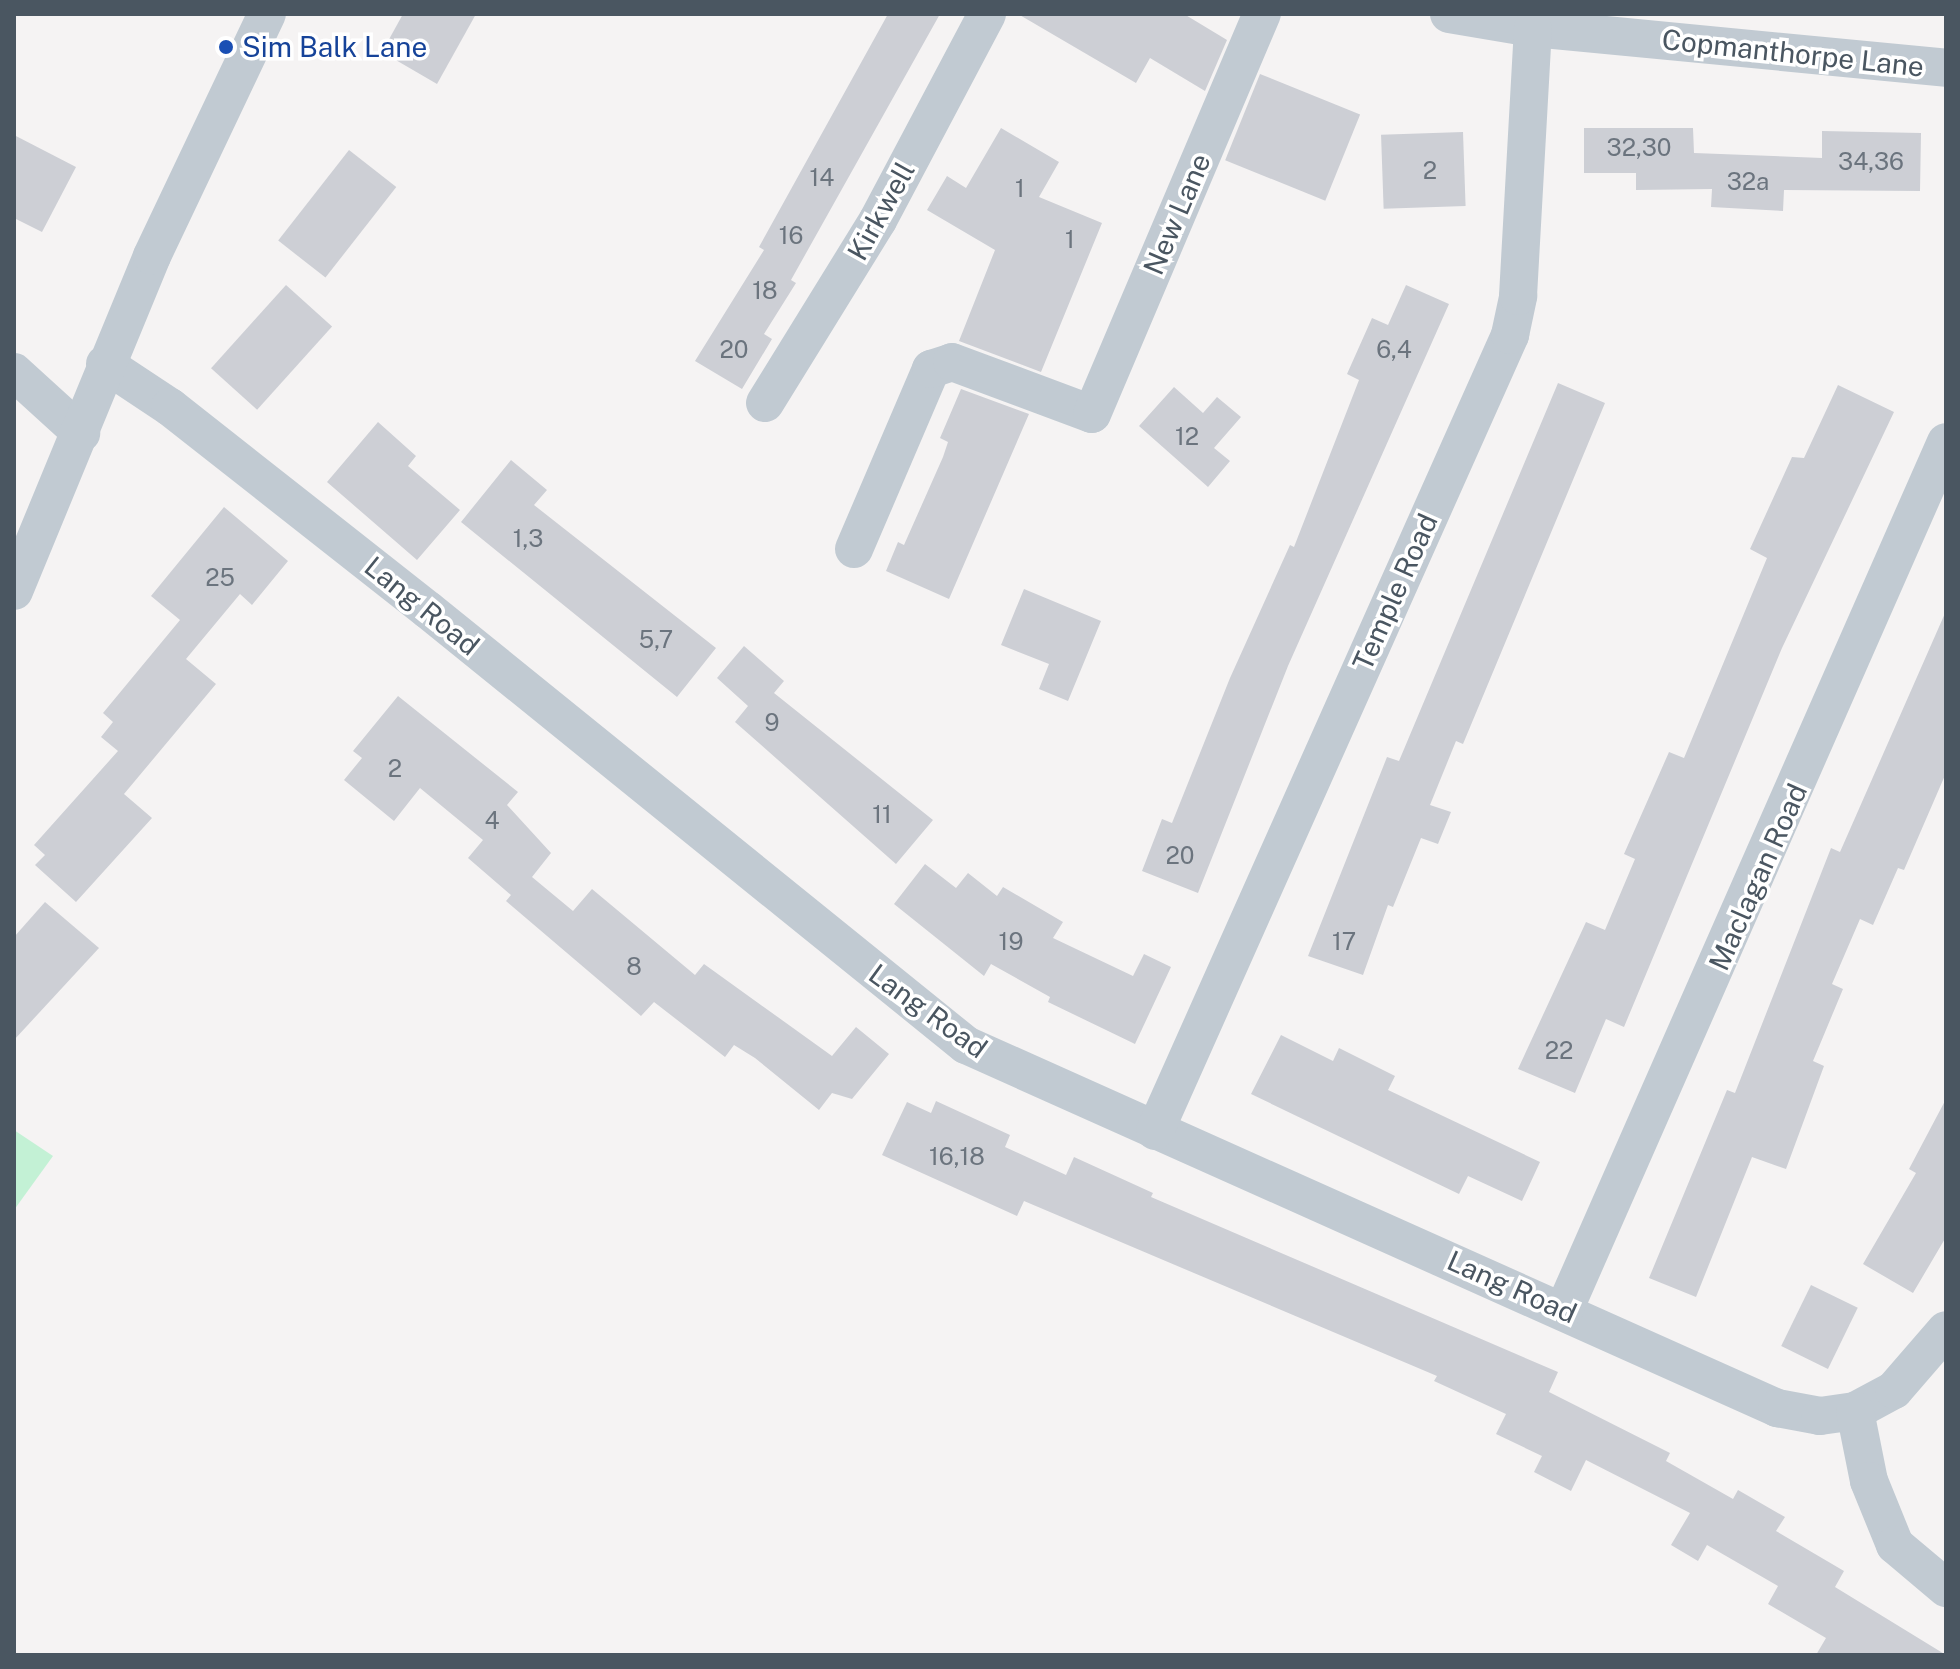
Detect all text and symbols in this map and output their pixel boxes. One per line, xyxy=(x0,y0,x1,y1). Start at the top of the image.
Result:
street label: Copmanthorpe Lane xyxy=(1660,23,1926,83)
place label: Sim Balk Lane xyxy=(242,30,427,64)
marker: Sim Balk Lane xyxy=(217,38,235,56)
house number: 32,30 xyxy=(1607,134,1671,162)
street label: New Lane xyxy=(1136,148,1218,280)
house number: 34,36 xyxy=(1838,148,1904,176)
street label: Kirkwell xyxy=(840,156,922,266)
house number: 2 xyxy=(1423,157,1437,185)
house number: 14 xyxy=(810,164,834,192)
house number: 32a xyxy=(1727,168,1769,196)
house number: 1 xyxy=(1015,175,1025,203)
house number: 16 xyxy=(779,222,803,250)
house number: 1 xyxy=(1065,226,1075,254)
house number: 18 xyxy=(752,277,778,305)
house number: 20 xyxy=(720,336,748,364)
house number: 6,4 xyxy=(1376,336,1412,364)
house number: 12 xyxy=(1175,423,1199,451)
street label: Temple Road xyxy=(1345,508,1445,676)
house number: 1,3 xyxy=(513,525,543,553)
street label: Lang Road xyxy=(358,550,486,662)
house number: 25 xyxy=(205,564,235,592)
house number: 5,7 xyxy=(639,626,673,654)
house number: 9 xyxy=(765,709,779,737)
house number: 2 xyxy=(388,755,402,783)
street label: Maclagan Road xyxy=(1702,778,1814,976)
house number: 11 xyxy=(872,801,892,829)
house number: 4 xyxy=(484,807,500,835)
house number: 20 xyxy=(1166,842,1194,870)
house number: 19 xyxy=(999,928,1023,956)
house number: 17 xyxy=(1332,928,1356,956)
house number: 8 xyxy=(626,953,642,981)
street label: Lang Road xyxy=(862,957,994,1065)
house number: 22 xyxy=(1545,1037,1573,1065)
house number: 16,18 xyxy=(929,1143,985,1171)
street label: Lang Road xyxy=(1442,1244,1582,1330)

